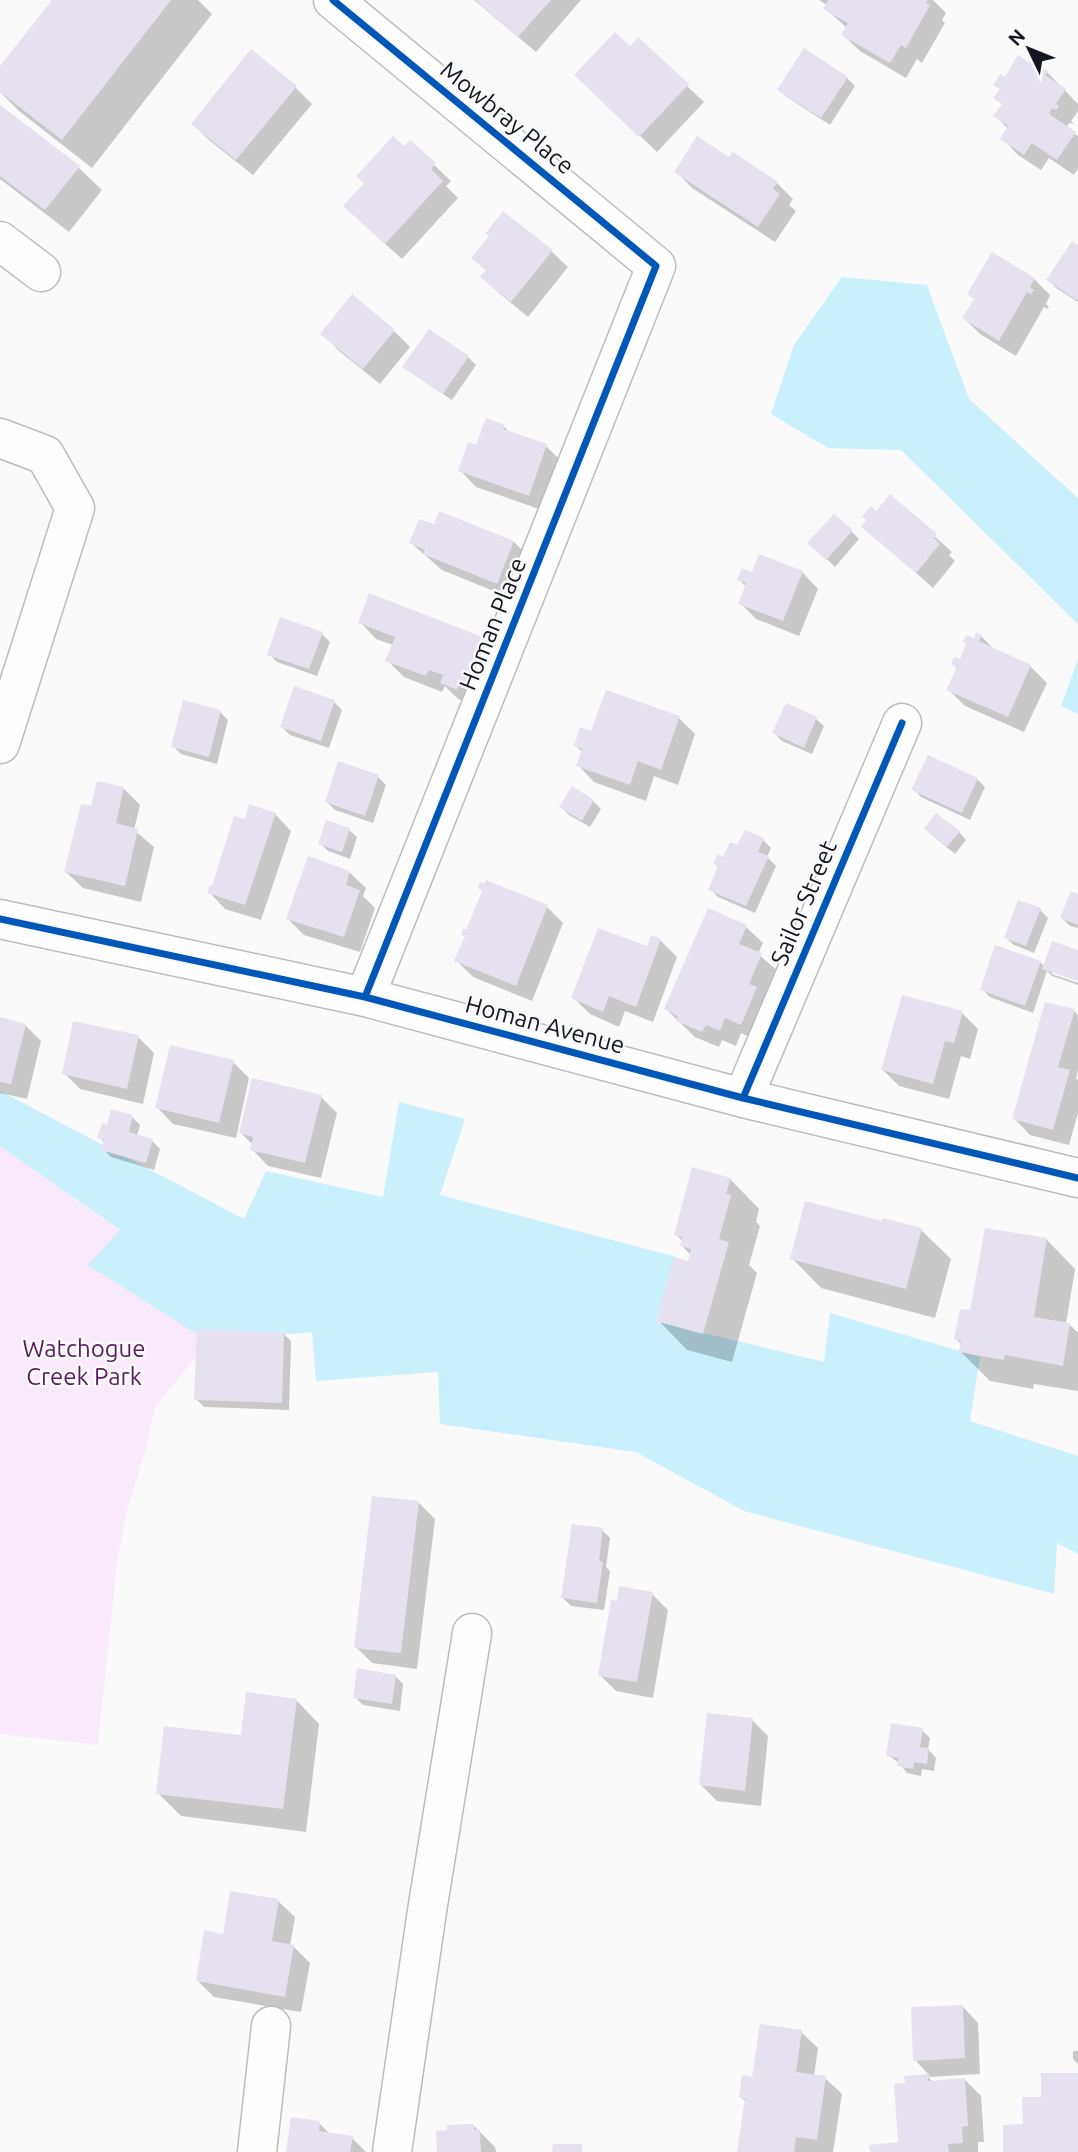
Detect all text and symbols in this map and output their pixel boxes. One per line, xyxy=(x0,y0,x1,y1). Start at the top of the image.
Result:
north arrow xyxy=(994,14,1064,84)
text: N xyxy=(1004,25,1029,50)
street label: Mowbray Place xyxy=(435,56,579,180)
street label: Homan Place xyxy=(454,554,531,694)
street label: Sailor Street xyxy=(765,836,842,969)
street label: Homan Avenue xyxy=(462,990,628,1059)
park label: Watchogue Creek Park xyxy=(22,1335,146,1390)

